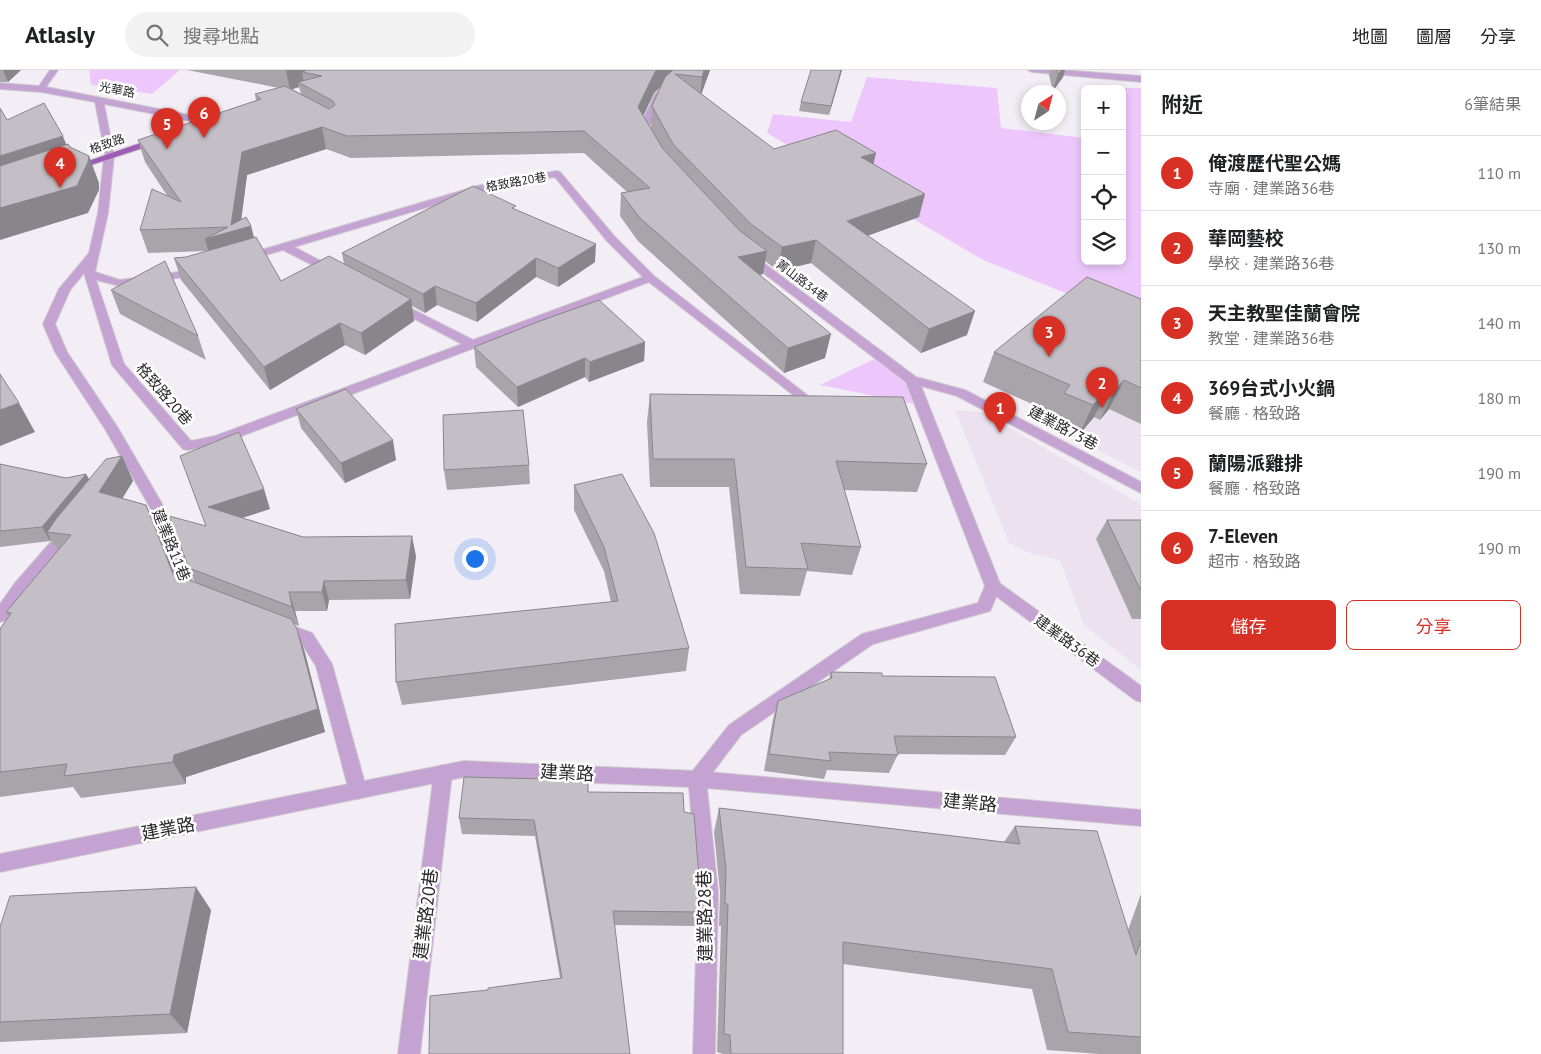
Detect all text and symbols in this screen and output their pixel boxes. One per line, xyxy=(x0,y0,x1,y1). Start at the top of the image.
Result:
search box xyxy=(125,12,475,57)
text: Atlasly xyxy=(25,19,95,50)
icon: search xyxy=(143,21,171,49)
text: 搜尋地點 xyxy=(183,24,259,48)
text: 地圖 xyxy=(1352,25,1388,48)
text: 圖層 xyxy=(1416,25,1452,48)
text: 分享 xyxy=(1480,25,1516,48)
street label: 光華路 xyxy=(98,79,136,100)
north arrow xyxy=(1021,85,1066,130)
map controls xyxy=(1081,85,1126,265)
button: + xyxy=(1081,85,1126,130)
text: 附近 xyxy=(1161,91,1203,118)
text: 6筆結果 xyxy=(1464,94,1521,114)
pin: 6 xyxy=(188,97,220,138)
pin: 5 xyxy=(151,108,183,149)
button: − xyxy=(1081,130,1126,175)
street label: 格致路 xyxy=(87,131,126,156)
pin: 4 xyxy=(44,147,76,188)
text: 俺渡歷代聖公媽 xyxy=(1208,151,1341,175)
text: 1 xyxy=(1172,163,1182,183)
text: 110 m xyxy=(1478,163,1521,183)
street label: 格致路20巷 xyxy=(485,169,547,194)
button: locate xyxy=(1081,175,1126,220)
text: 寺廟 · 建業路36巷 xyxy=(1208,178,1334,198)
button: layers xyxy=(1081,220,1126,265)
text: 華岡藝校 xyxy=(1208,226,1284,250)
text: 2 xyxy=(1172,238,1182,258)
text: 130 m xyxy=(1478,238,1521,258)
text: 學校 · 建業路36巷 xyxy=(1208,253,1334,273)
street label: 菁山路34巷 xyxy=(773,256,831,305)
text: 天主教聖佳蘭會院 xyxy=(1208,301,1360,325)
text: 3 xyxy=(1172,313,1182,333)
text: 140 m xyxy=(1478,313,1521,333)
pin: 3 xyxy=(1033,316,1065,357)
text: 教堂 · 建業路36巷 xyxy=(1208,328,1334,348)
street label: 格致路20巷 xyxy=(132,359,197,429)
pin: 2 xyxy=(1086,367,1118,408)
text: 369台式小火鍋 xyxy=(1208,376,1335,400)
text: 4 xyxy=(1172,388,1182,408)
text: 180 m xyxy=(1478,388,1521,408)
pin: 1 xyxy=(984,392,1016,433)
street label: 建業路73巷 xyxy=(1025,401,1101,454)
text: 餐廳 · 格致路 xyxy=(1208,403,1301,423)
text: 蘭陽派雞排 xyxy=(1208,451,1303,475)
text: 5 xyxy=(1172,463,1182,483)
text: 190 m xyxy=(1478,463,1521,483)
text: 餐廳 · 格致路 xyxy=(1208,478,1301,498)
street label: 建業路11巷 xyxy=(148,506,195,584)
text: 7-Eleven xyxy=(1208,524,1278,548)
text: 6 xyxy=(1172,538,1182,558)
text: 190 m xyxy=(1478,538,1521,558)
your location xyxy=(462,546,488,572)
text: 超市 · 格致路 xyxy=(1208,551,1301,571)
button: 儲存 xyxy=(1161,600,1336,650)
button: 分享 xyxy=(1346,600,1521,650)
street label: 建業路36巷 xyxy=(1031,610,1104,671)
street label: 建業路 xyxy=(539,760,595,785)
street label: 建業路 xyxy=(942,789,998,816)
street label: 建業路 xyxy=(139,812,197,845)
street label: 建業路20巷 xyxy=(409,867,443,961)
street label: 建業路28巷 xyxy=(692,870,717,962)

